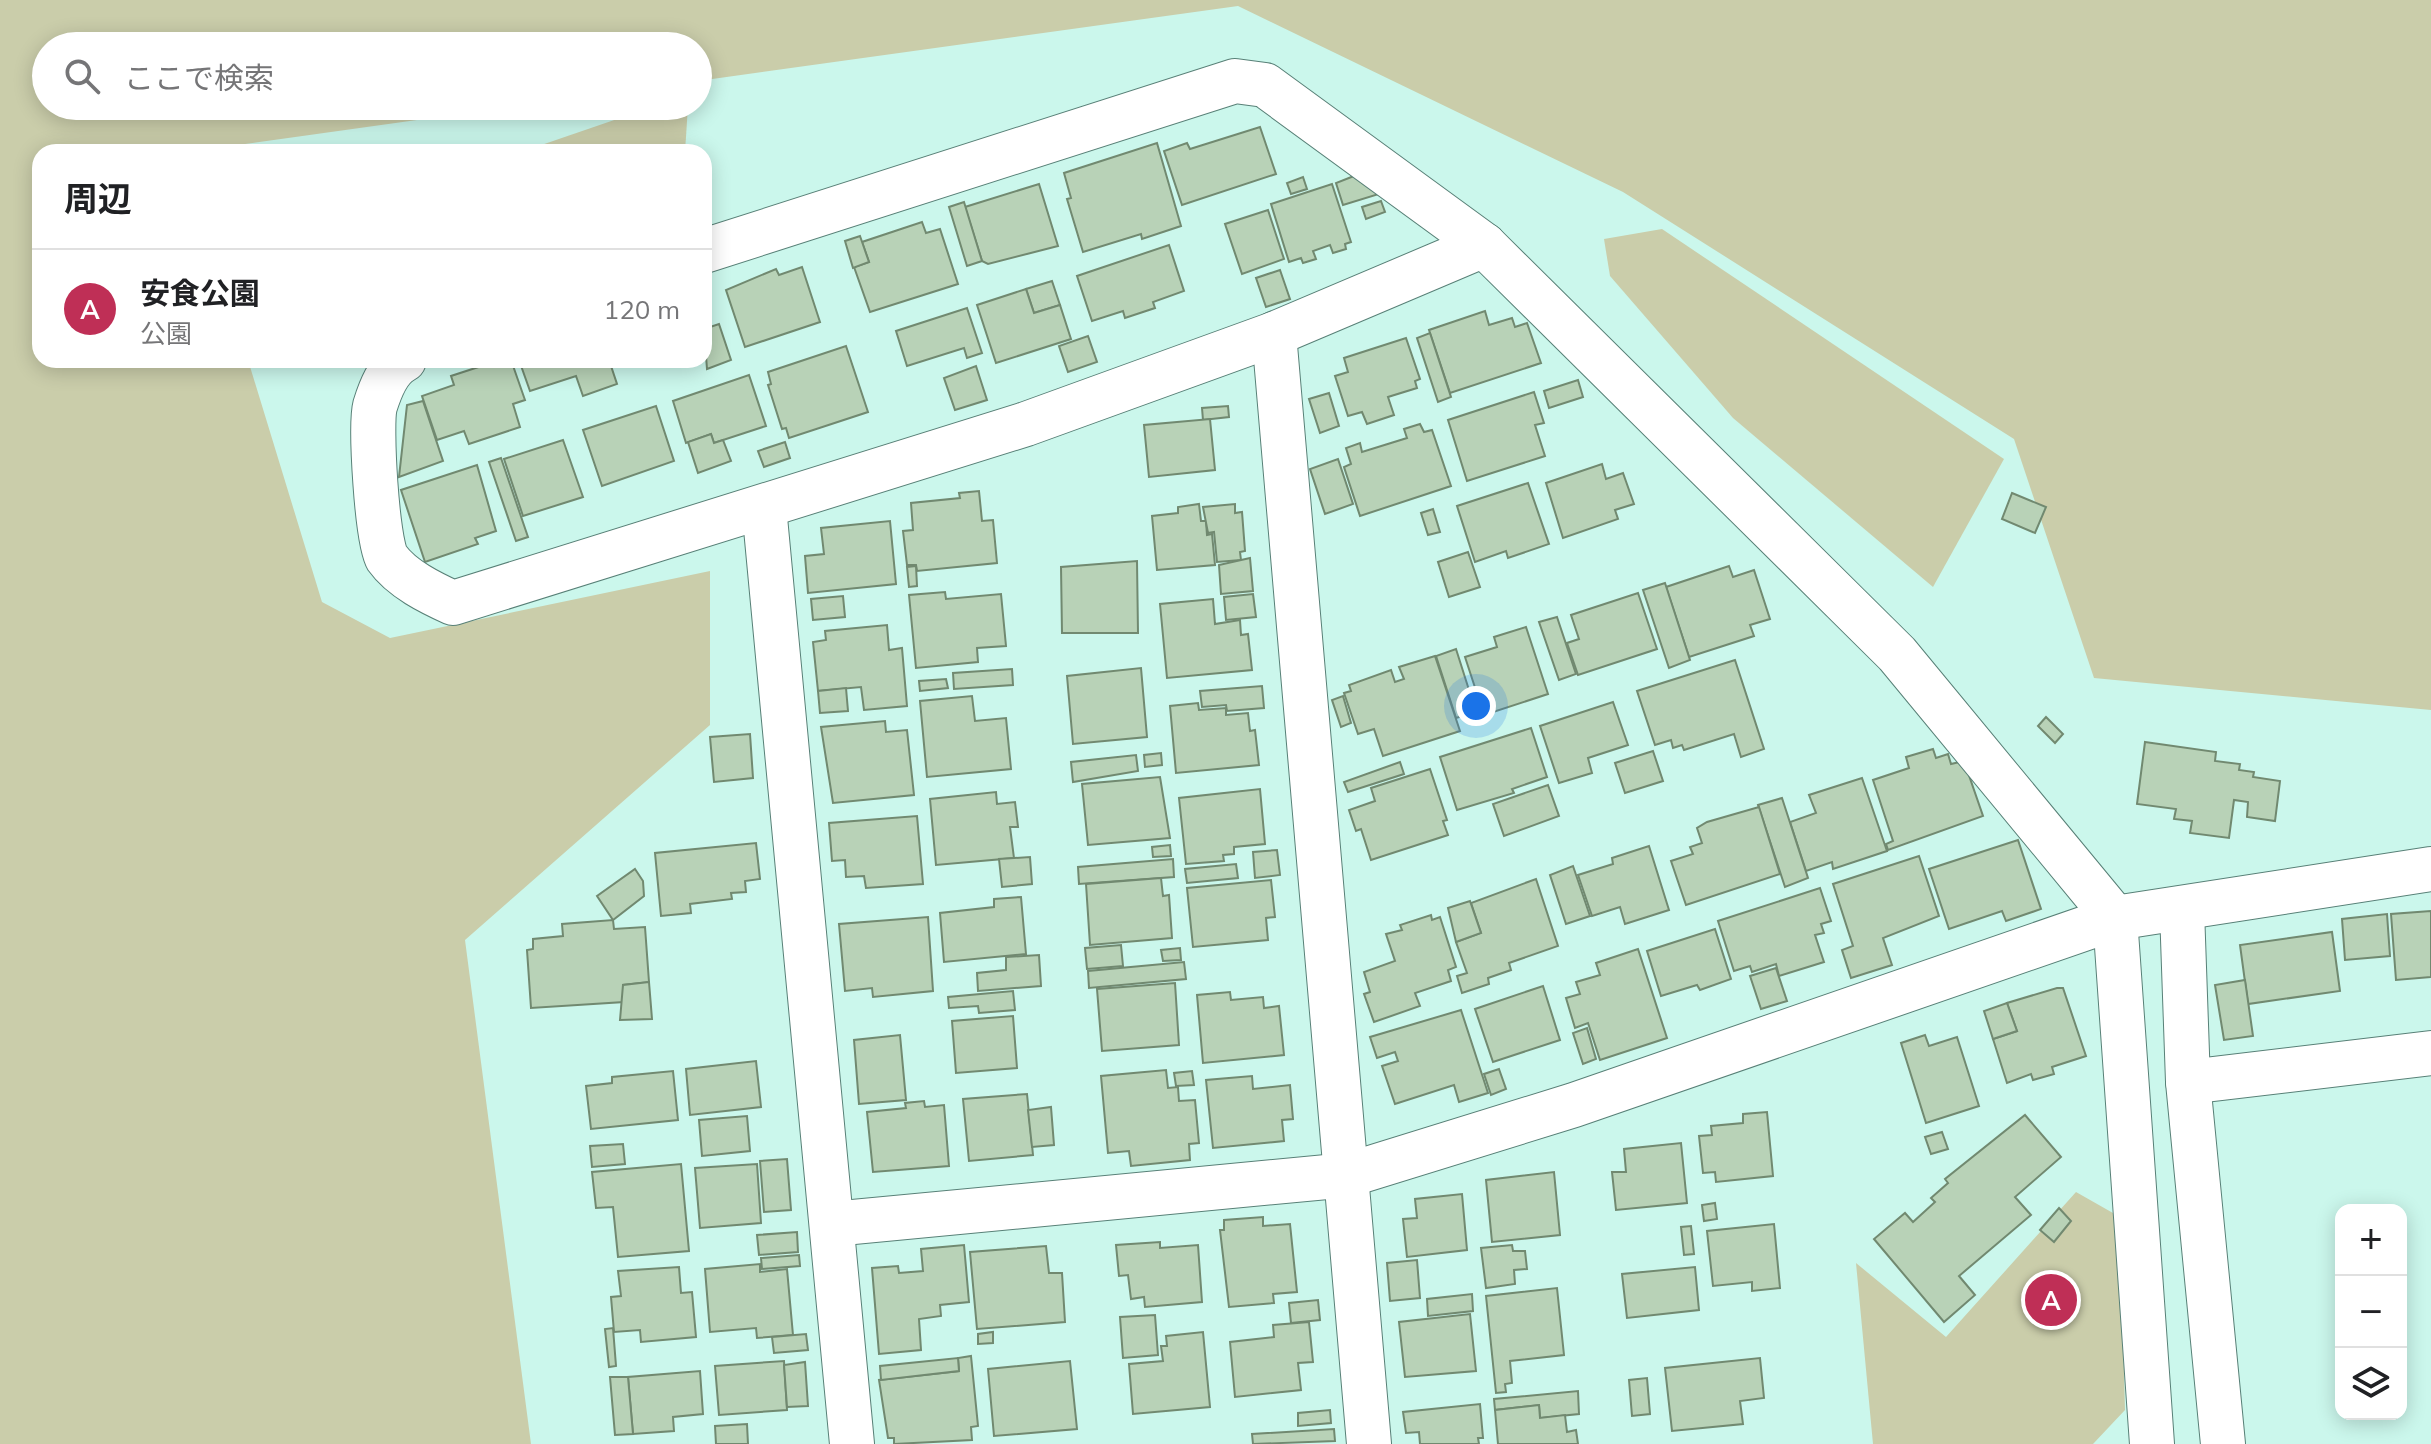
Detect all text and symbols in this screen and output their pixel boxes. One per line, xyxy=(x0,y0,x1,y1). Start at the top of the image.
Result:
search box xyxy=(32,32,712,120)
icon: search xyxy=(60,54,104,98)
text: ここで検索 xyxy=(124,59,274,97)
text: 周辺 xyxy=(64,177,132,220)
text: 安食公園 xyxy=(140,274,260,312)
text: A xyxy=(80,293,100,326)
text: 120 m xyxy=(604,293,680,326)
text: 公園 xyxy=(140,317,192,350)
your location xyxy=(1456,686,1496,726)
map controls xyxy=(2335,1204,2407,1420)
button: + xyxy=(2335,1204,2407,1276)
pin: A xyxy=(2025,1270,2077,1330)
button: − xyxy=(2335,1276,2407,1348)
button: layers xyxy=(2335,1348,2407,1420)

